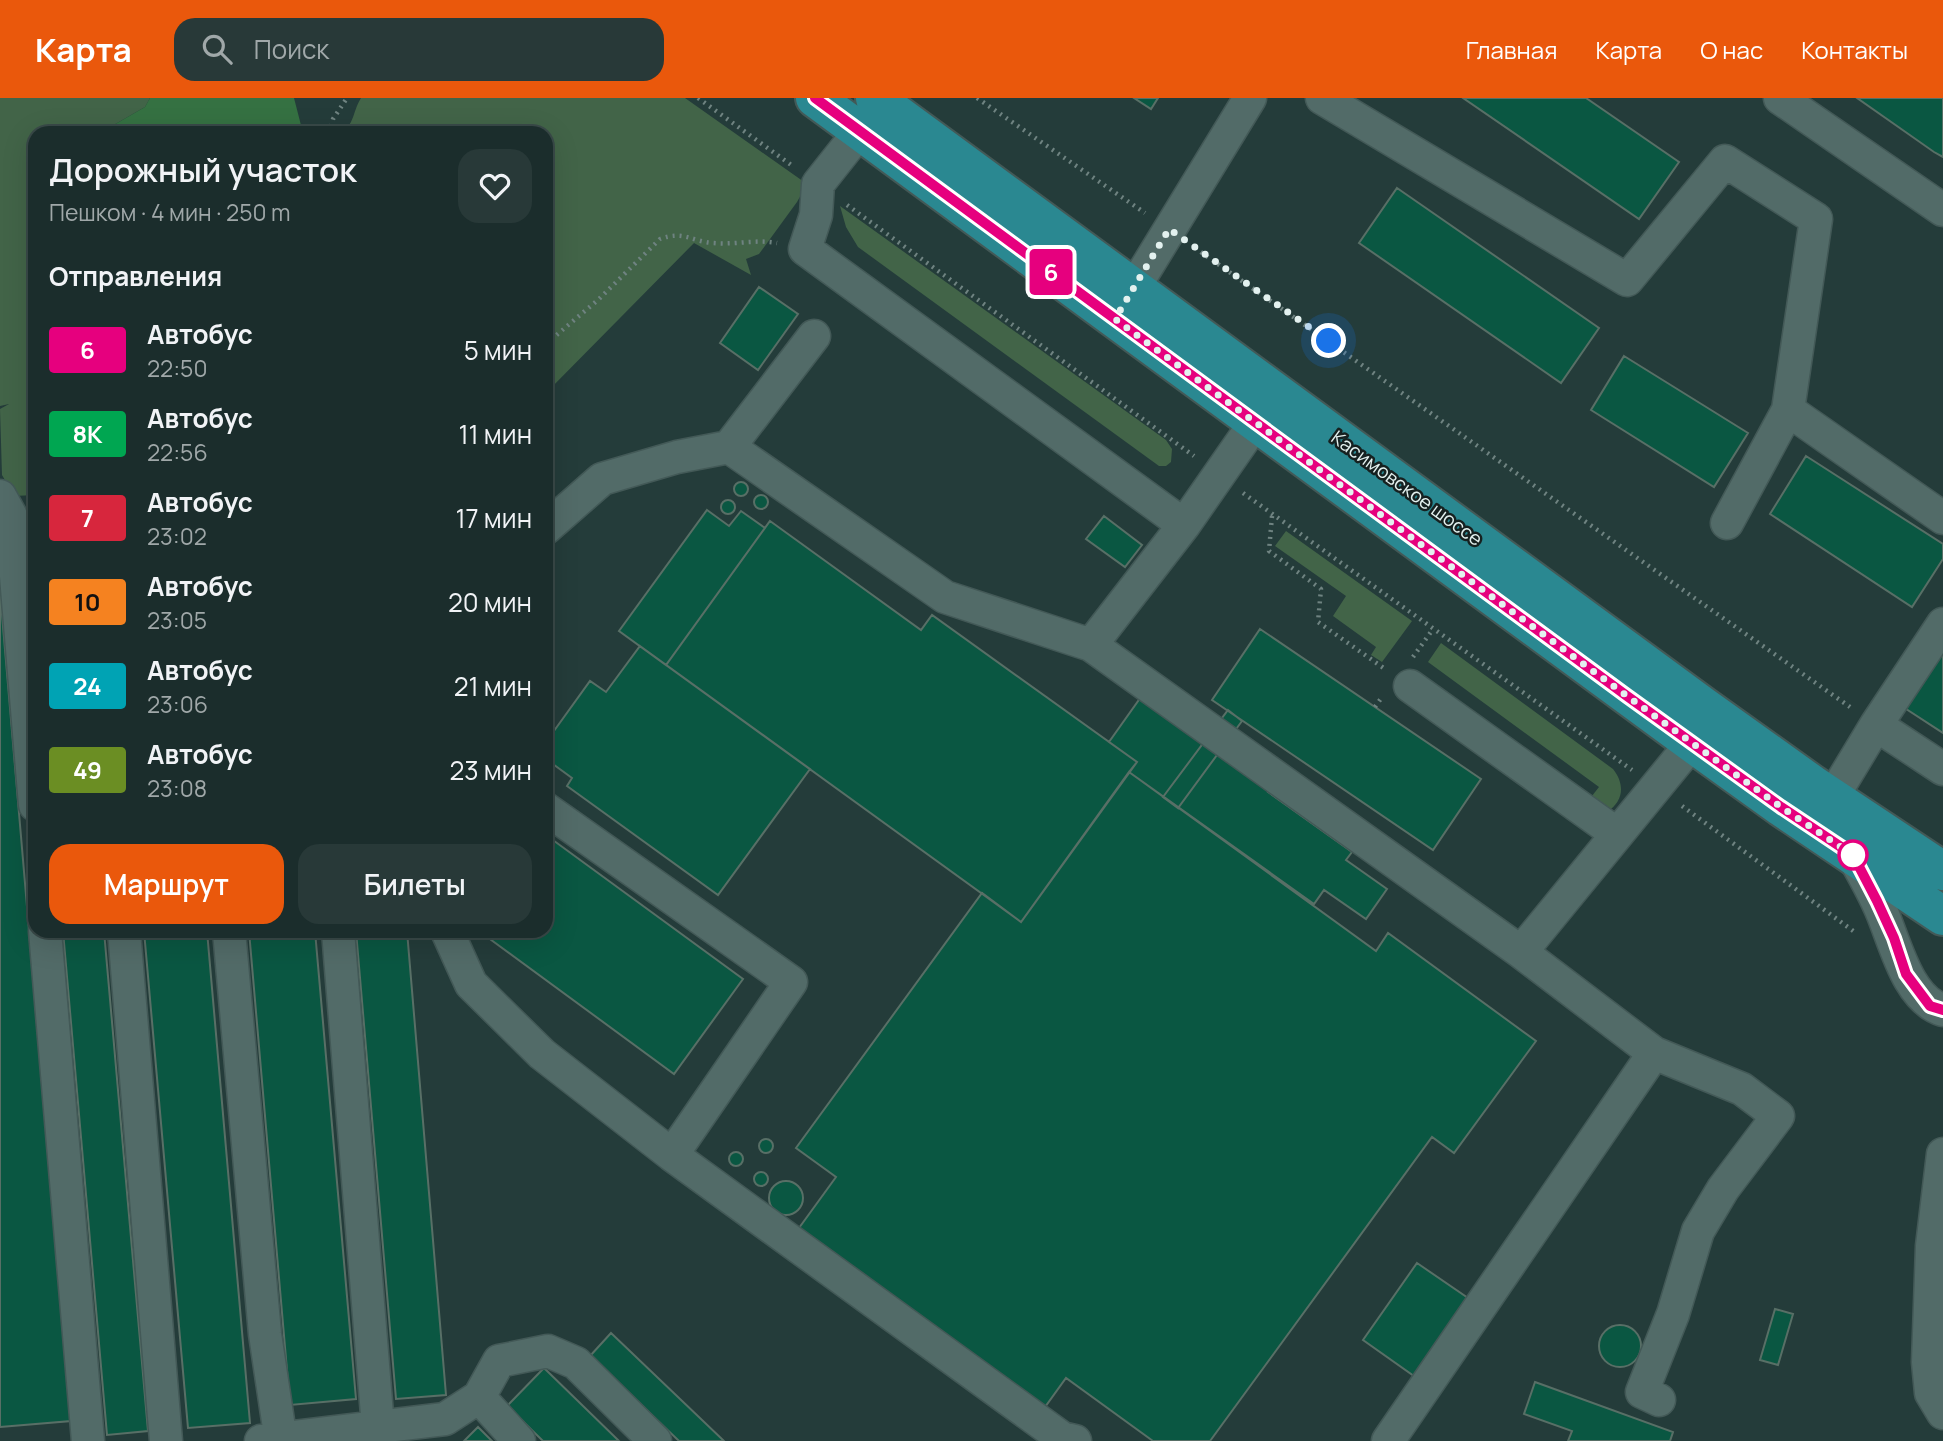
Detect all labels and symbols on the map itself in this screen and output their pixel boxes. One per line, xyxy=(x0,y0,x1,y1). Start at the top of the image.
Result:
line badge: 6 xyxy=(1028,249,1074,295)
your location xyxy=(1311,323,1346,358)
street label: Касимовское шоссе xyxy=(1326,424,1488,552)
unlabelled marker xyxy=(1838,840,1868,870)

